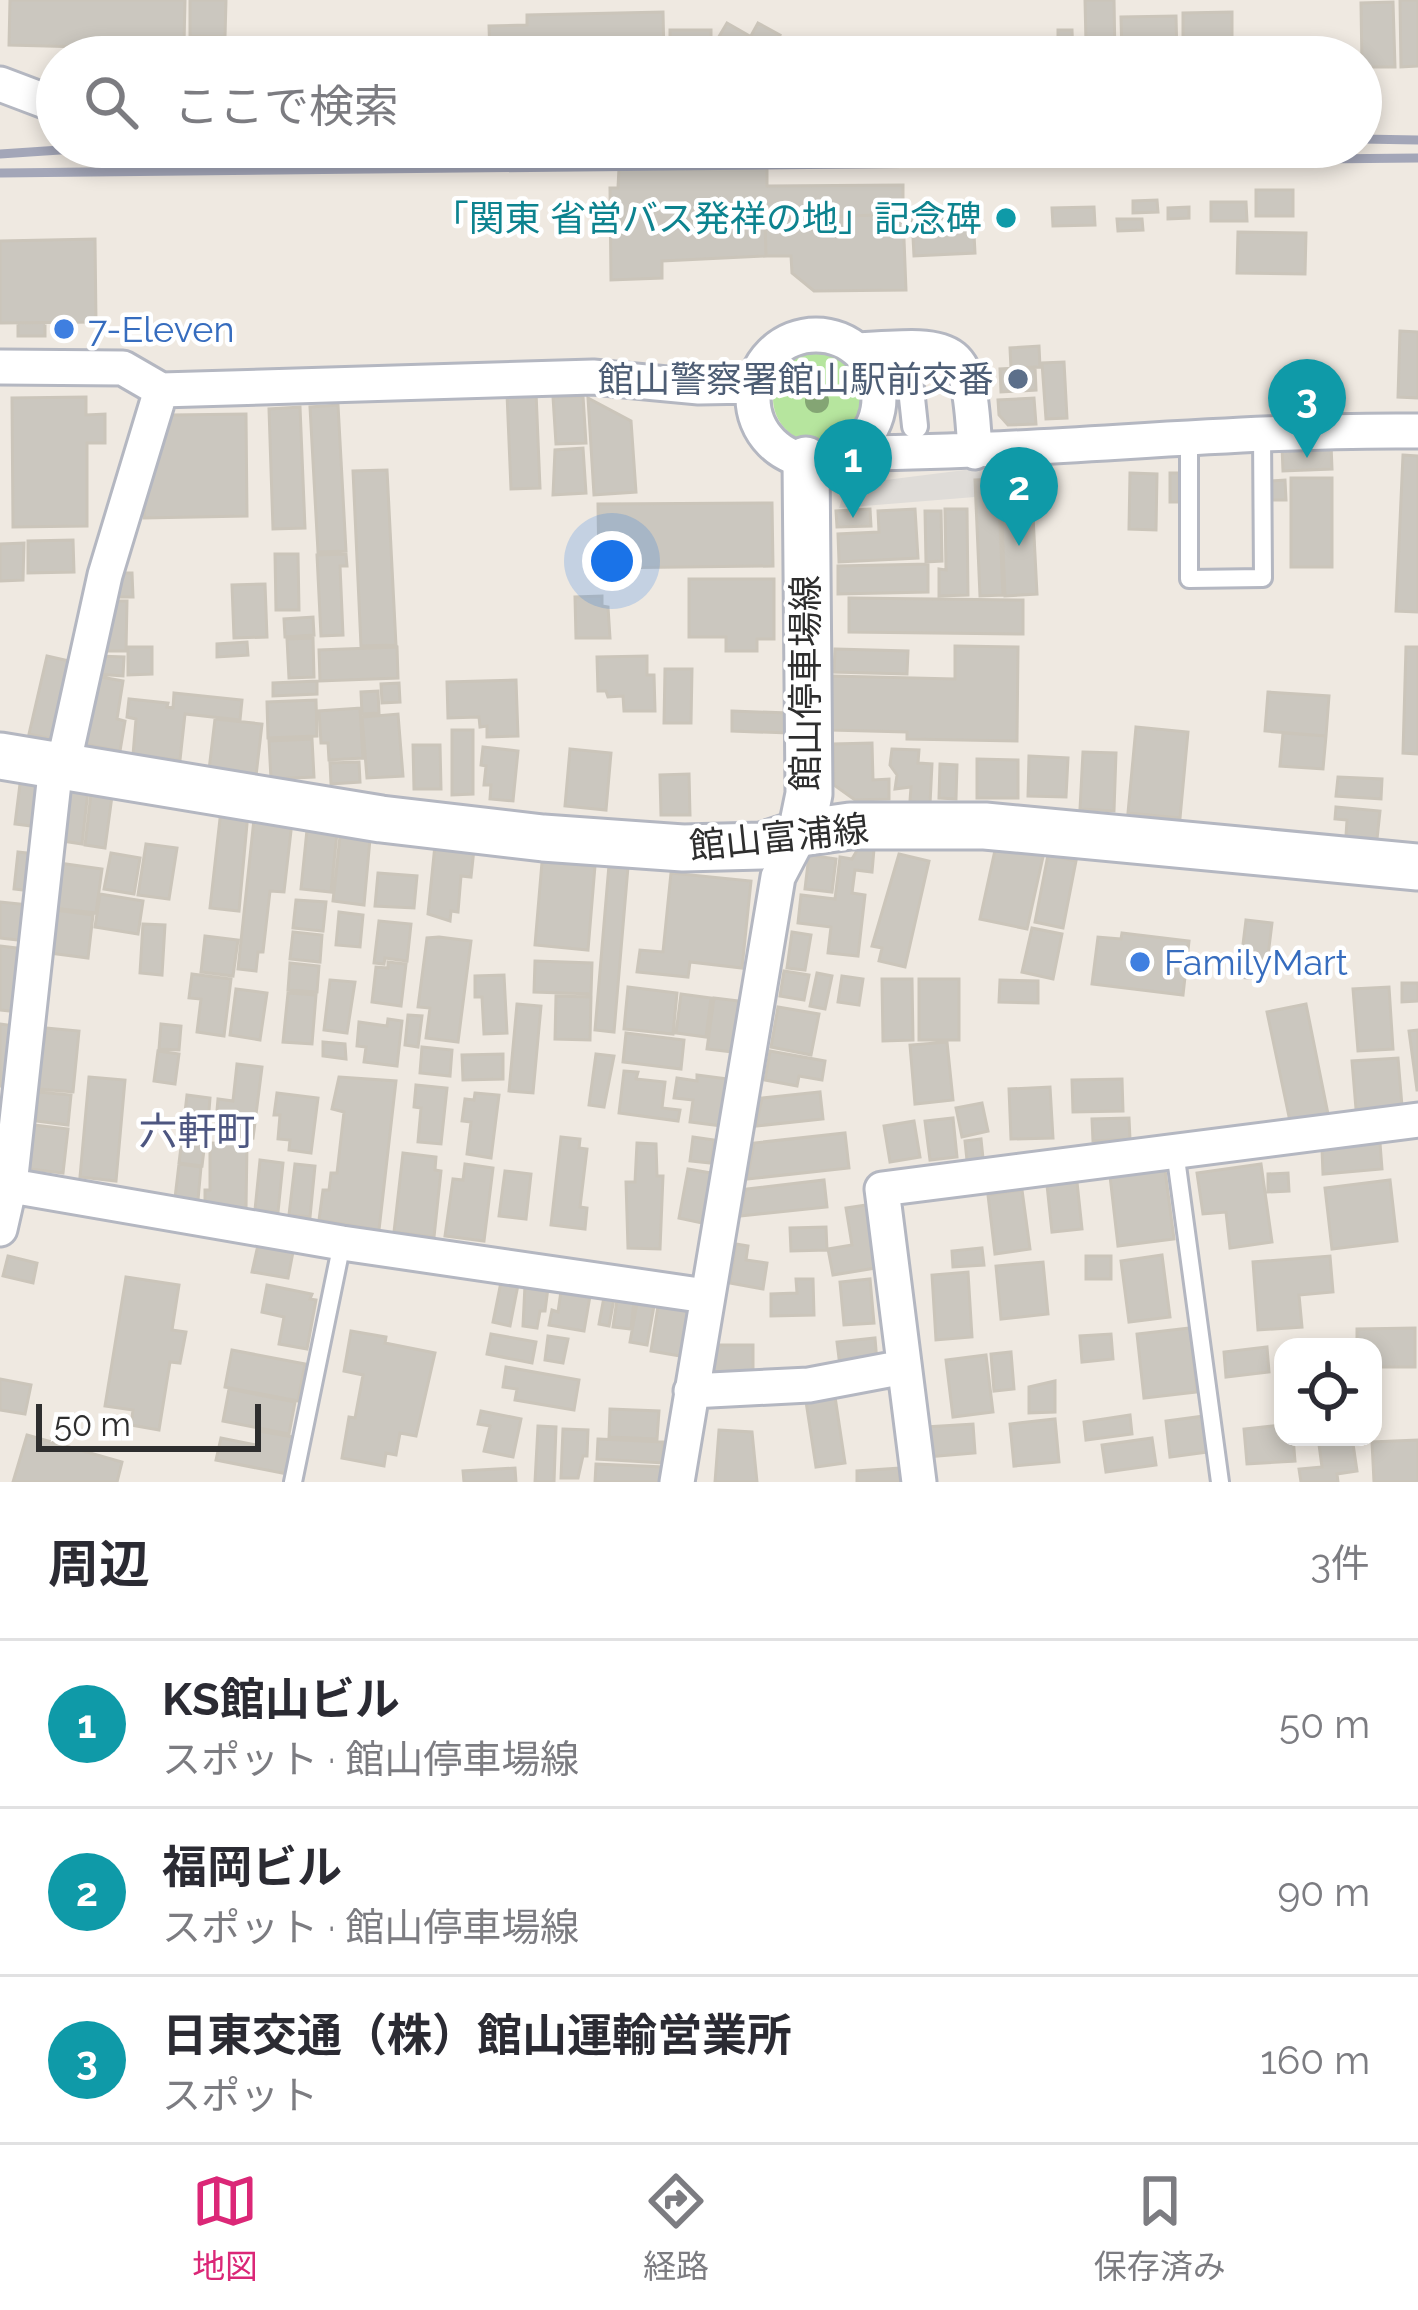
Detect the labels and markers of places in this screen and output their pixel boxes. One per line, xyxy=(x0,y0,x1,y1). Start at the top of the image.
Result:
place label: 「関東 省営バス発祥の地」記念碑 xyxy=(433,197,982,239)
marker: 「関東 省営バス発祥の地」記念碑 xyxy=(993,205,1019,231)
place label: 7-Eleven xyxy=(88,308,234,350)
marker: 7-Eleven xyxy=(51,316,77,342)
place label: 館山警察署館山駅前交番 xyxy=(598,358,994,400)
pin: 3 xyxy=(1268,359,1346,458)
marker: 館山警察署館山駅前交番 xyxy=(1005,366,1031,392)
pin: 1 xyxy=(814,419,892,518)
pin: 2 xyxy=(980,447,1058,546)
place label: FamilyMart xyxy=(1164,941,1348,983)
marker: FamilyMart xyxy=(1127,949,1153,975)

